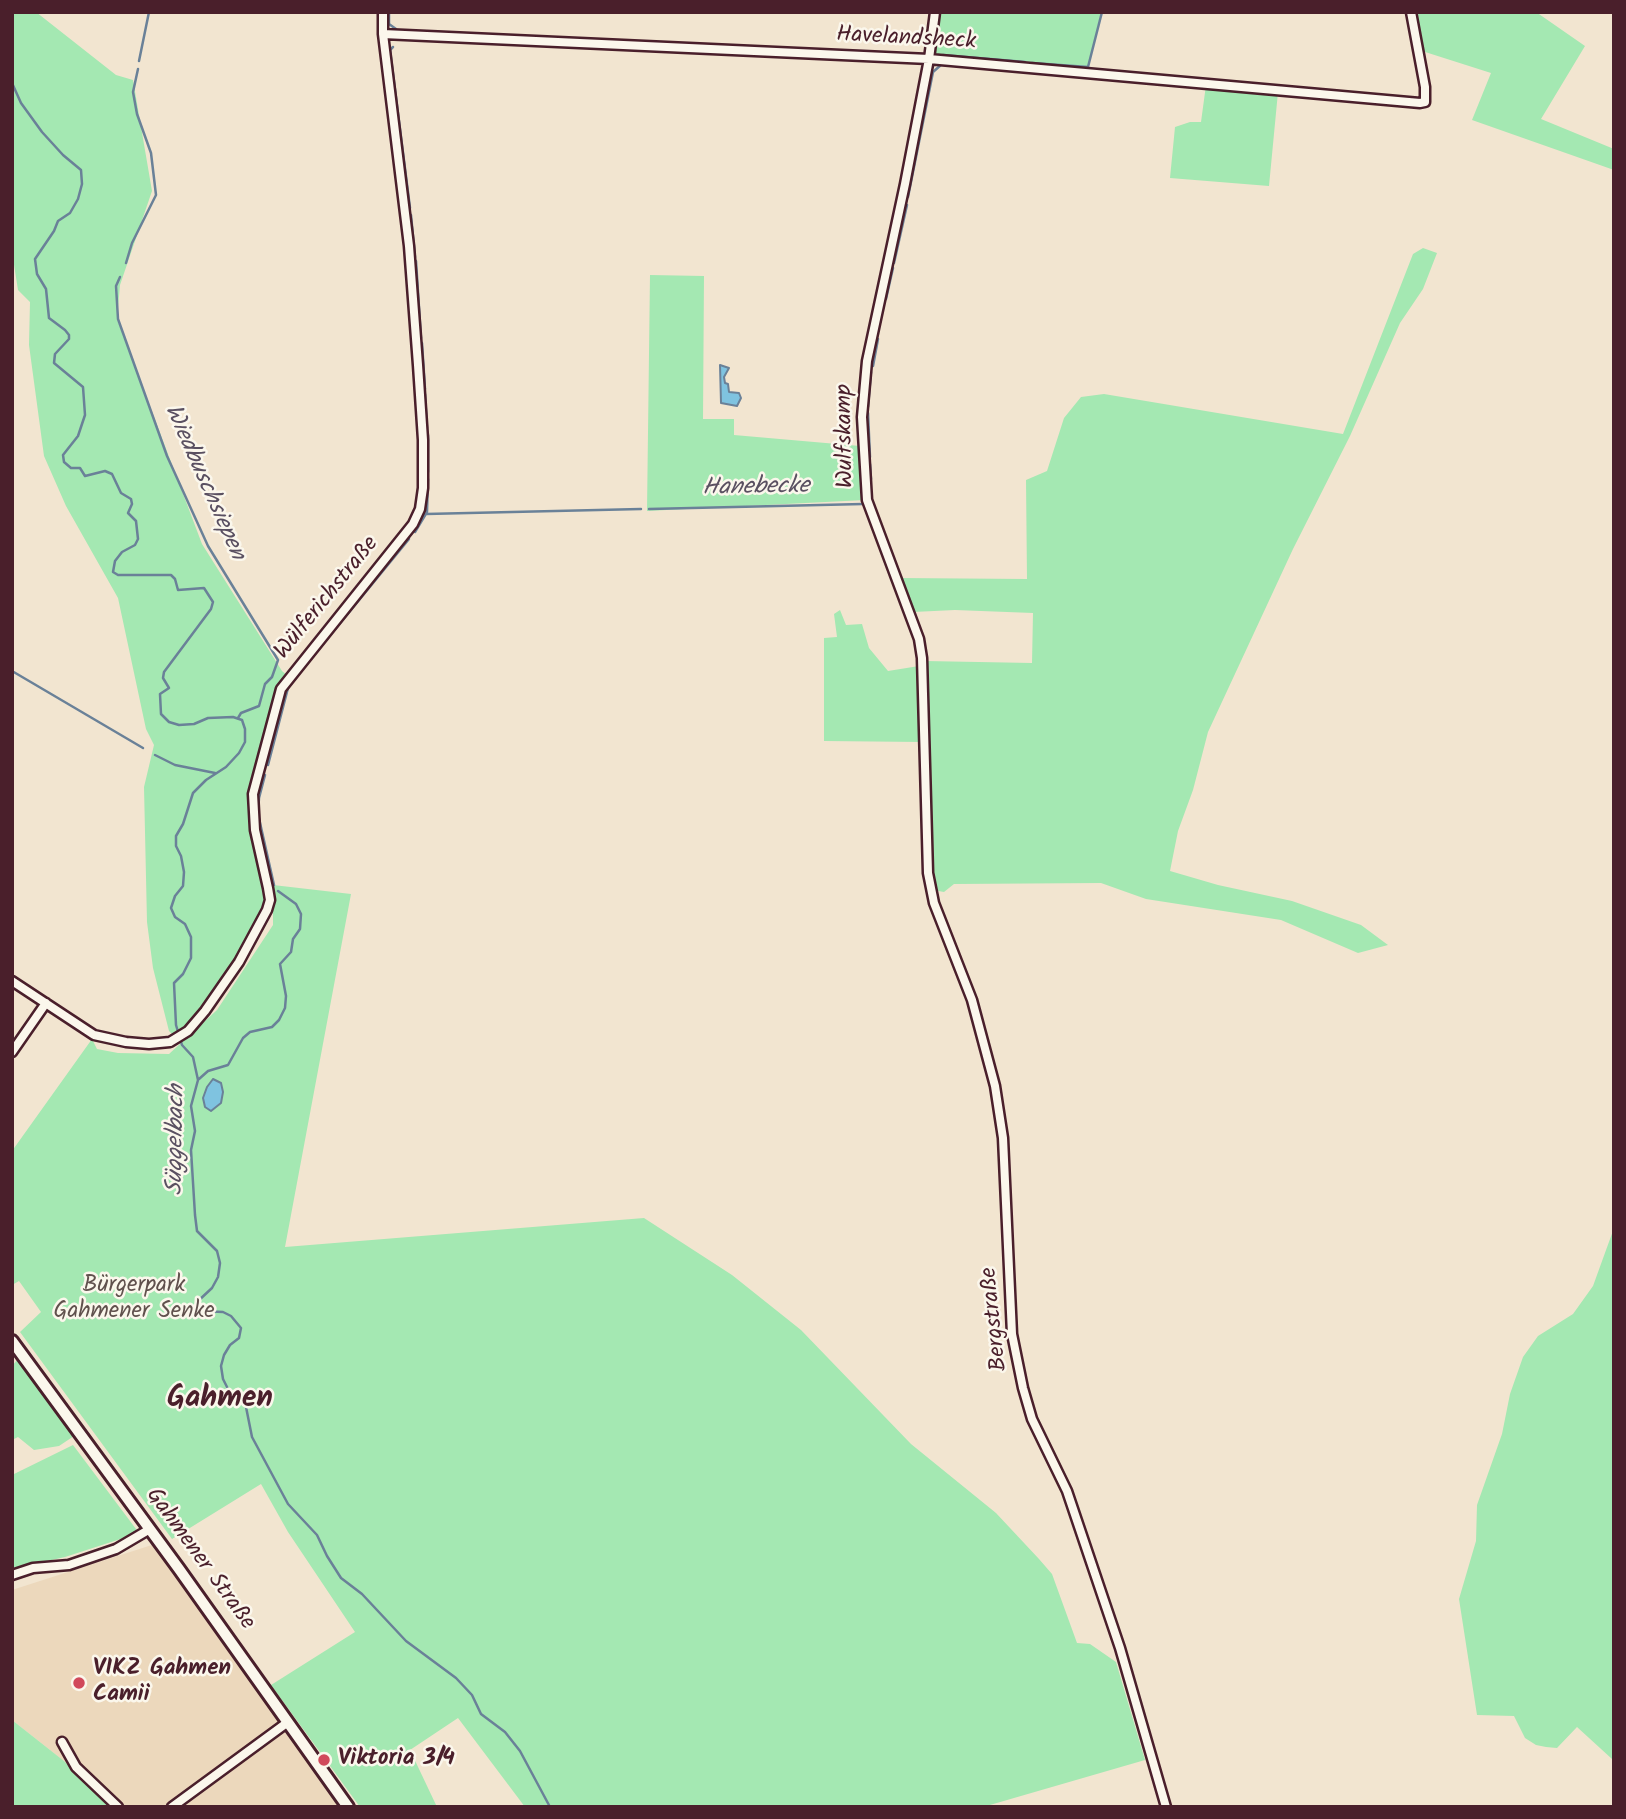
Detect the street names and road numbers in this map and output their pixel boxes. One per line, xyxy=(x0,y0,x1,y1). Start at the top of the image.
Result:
street label: Havelandsheck xyxy=(835,23,977,57)
street label: Wulfskamp xyxy=(832,384,862,488)
street label: Wülferichstraße xyxy=(270,532,386,666)
street label: Bergstraße xyxy=(977,1266,1015,1372)
street label: Gahmener Straße xyxy=(138,1484,260,1636)

